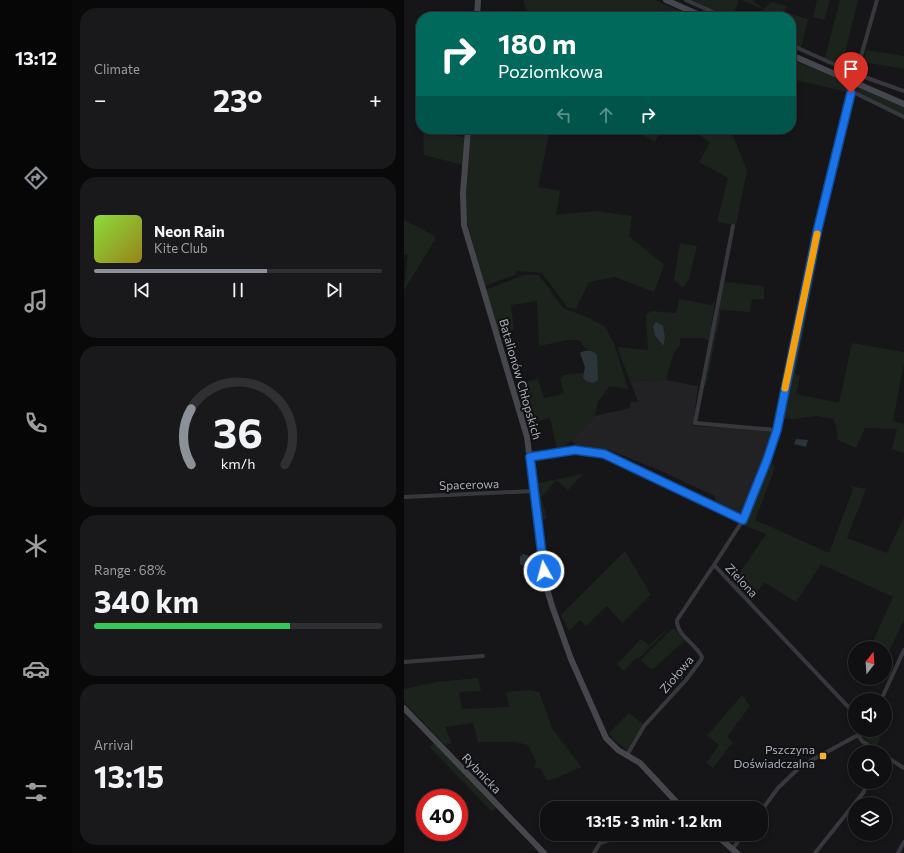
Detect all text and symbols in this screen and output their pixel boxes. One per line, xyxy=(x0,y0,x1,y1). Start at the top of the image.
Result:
text: 180 m xyxy=(498,26,576,60)
icon: right xyxy=(432,28,484,80)
text: 13:12 xyxy=(15,47,57,69)
pin xyxy=(834,52,868,93)
icon: arrive xyxy=(840,58,862,80)
text: Poziomkowa xyxy=(498,60,603,82)
text: Climate xyxy=(94,61,140,77)
text: 23° xyxy=(213,81,263,118)
text: − xyxy=(94,86,107,113)
text: + xyxy=(369,86,382,113)
icon: left xyxy=(553,104,575,126)
icon: ahead xyxy=(595,104,617,126)
icon: right xyxy=(637,104,659,126)
icon: directions xyxy=(22,164,50,192)
text: Neon Rain xyxy=(154,222,225,240)
text: Kite Club xyxy=(154,240,208,256)
icon: previous xyxy=(131,279,153,301)
icon: pause xyxy=(227,279,249,301)
icon: next xyxy=(323,279,345,301)
icon: music xyxy=(22,287,50,315)
street label: Batalionów Chłopskich xyxy=(497,317,545,441)
text: 36 xyxy=(213,405,263,456)
icon: phone xyxy=(22,409,50,437)
text: km/h xyxy=(221,453,255,471)
street label: Spacerowa xyxy=(439,476,499,492)
icon: climate xyxy=(22,532,50,560)
position arrow xyxy=(523,550,565,592)
street label: Zielona xyxy=(723,560,761,600)
text: Range · 68% xyxy=(94,562,166,578)
text: 340 km xyxy=(94,582,199,619)
north arrow xyxy=(848,641,892,685)
map controls xyxy=(848,641,892,841)
street label: Ziołowa xyxy=(656,652,696,696)
icon: car xyxy=(22,655,50,683)
button: sound xyxy=(848,693,892,737)
text: Arrival xyxy=(94,737,133,753)
place label: Pszczyna Doświadczalna xyxy=(734,742,815,770)
button: search xyxy=(848,745,892,789)
street label: Rybnicka xyxy=(460,750,504,796)
marker: Pszczyna Doświadczalna xyxy=(818,751,828,761)
text: 13:15 xyxy=(94,757,164,794)
icon: filters xyxy=(22,778,50,806)
speed limit sign: 40 xyxy=(416,789,468,841)
button: layers xyxy=(848,797,892,841)
text: 13:15 · 3 min · 1.2 km xyxy=(586,812,722,830)

